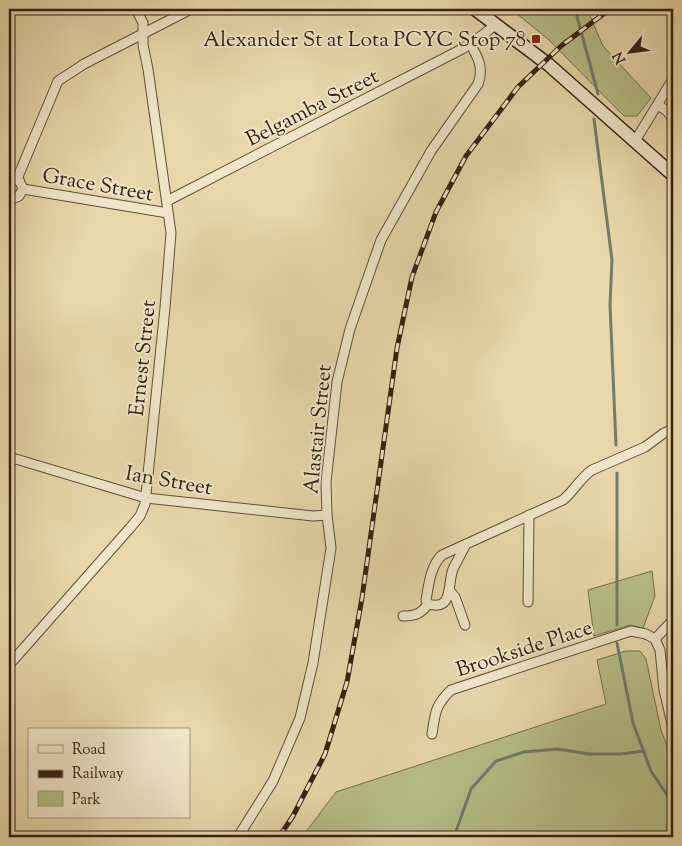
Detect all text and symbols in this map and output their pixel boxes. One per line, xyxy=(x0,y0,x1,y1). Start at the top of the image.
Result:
place label: Alexander St at Lota PCYC Stop 78 xyxy=(203,26,526,56)
north arrow xyxy=(604,28,654,78)
marker: Alexander St at Lota PCYC Stop 78 xyxy=(530,33,542,45)
text: N xyxy=(609,48,632,67)
street label: Belgamba Street xyxy=(241,62,385,155)
street label: Grace Street xyxy=(40,161,156,211)
street label: Ernest Street xyxy=(123,299,165,418)
street label: Alastair Street xyxy=(297,363,341,495)
street label: Ian Street xyxy=(123,460,214,504)
street label: Brookside Place xyxy=(453,614,597,686)
legend xyxy=(28,728,190,818)
text: Road xyxy=(72,740,106,761)
text: Railway xyxy=(72,764,124,785)
text: Park xyxy=(72,790,101,811)

